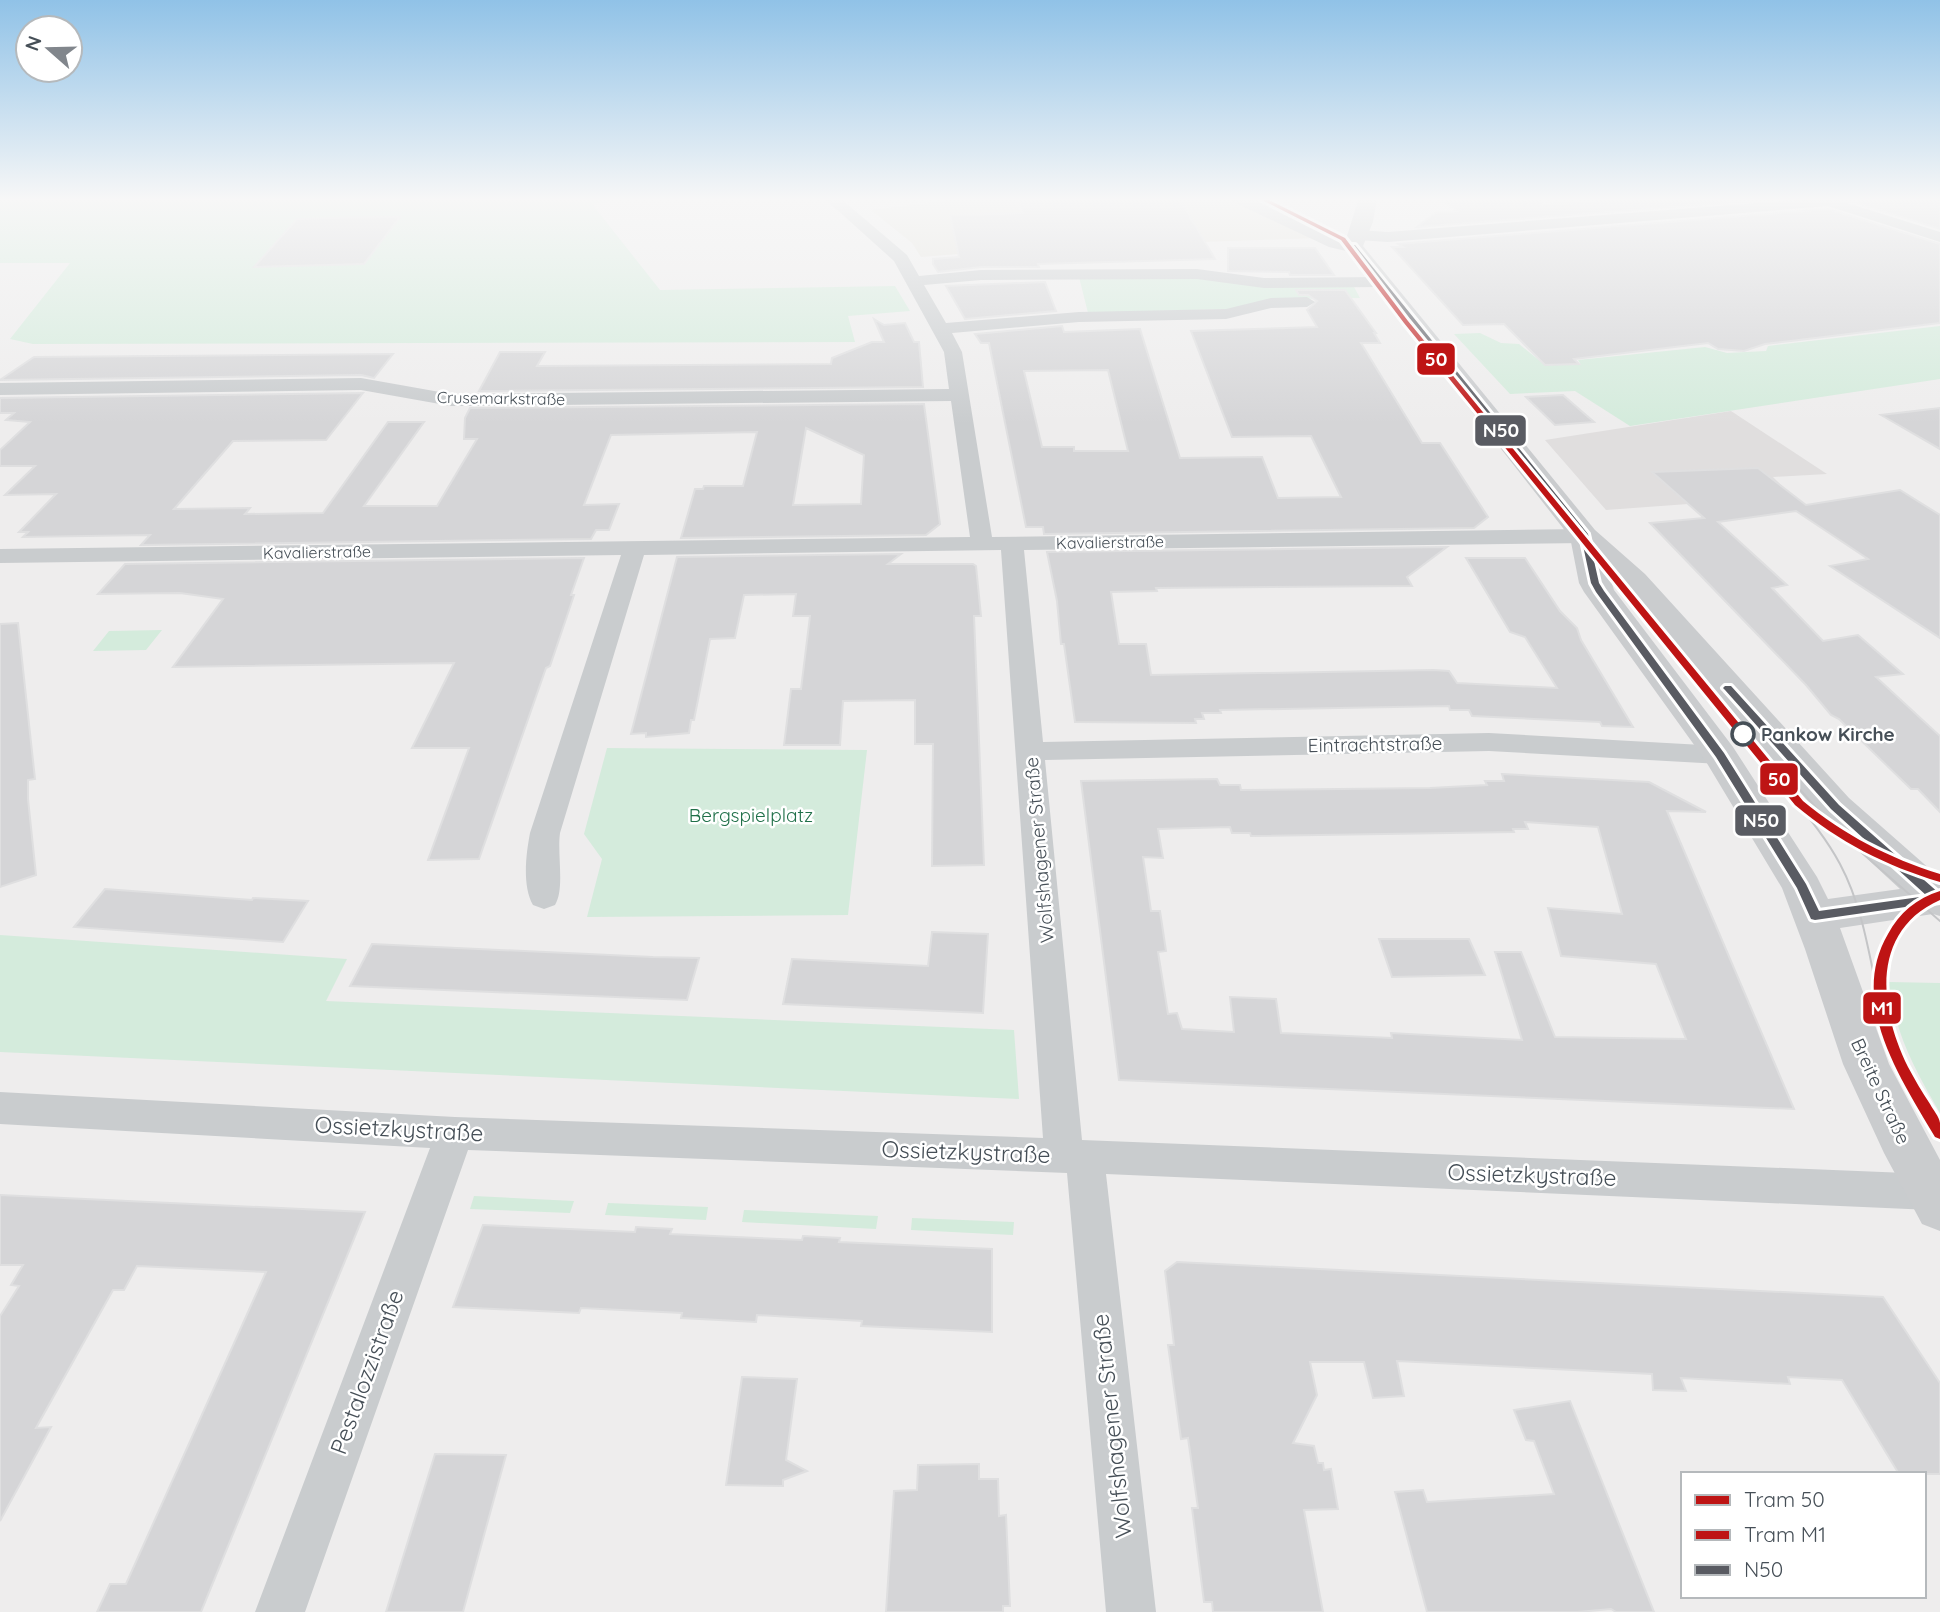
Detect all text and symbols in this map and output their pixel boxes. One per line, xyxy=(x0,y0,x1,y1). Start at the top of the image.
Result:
north arrow xyxy=(14,14,84,84)
text: N xyxy=(19,33,47,54)
line badge: 50 xyxy=(1416,342,1456,376)
text: 50 xyxy=(1425,347,1447,371)
street label: Crusemarkstraße xyxy=(437,387,565,409)
line badge: N50 xyxy=(1474,414,1527,447)
text: N50 xyxy=(1483,418,1519,442)
street label: Kavalierstraße xyxy=(1056,531,1164,553)
street label: Kavalierstraße xyxy=(263,541,371,563)
marker: Pankow Kirche xyxy=(1731,722,1755,746)
place label: Pankow Kirche xyxy=(1761,722,1895,746)
street label: Eintrachtstraße xyxy=(1308,731,1442,757)
street label: Wolfshagener Straße xyxy=(1019,756,1059,944)
line badge: 50 xyxy=(1759,762,1799,796)
text: 50 xyxy=(1768,767,1790,791)
park label: Bergspielplatz xyxy=(689,803,813,827)
line badge: N50 xyxy=(1734,804,1787,837)
text: N50 xyxy=(1743,808,1779,832)
line badge: M1 xyxy=(1862,991,1902,1025)
text: M1 xyxy=(1871,996,1893,1020)
street label: Breite Straße xyxy=(1846,1034,1916,1148)
street label: Ossietzkystraße xyxy=(314,1110,484,1147)
street label: Ossietzkystraße xyxy=(881,1134,1051,1169)
street label: Ossietzkystraße xyxy=(1447,1157,1617,1192)
street label: Pestalozzistraße xyxy=(323,1286,410,1458)
street label: Wolfshagener Straße xyxy=(1085,1312,1138,1540)
legend xyxy=(1681,1472,1926,1598)
text: Tram 50 xyxy=(1744,1486,1825,1512)
text: Tram M1 xyxy=(1744,1521,1826,1547)
text: N50 xyxy=(1744,1556,1783,1582)

